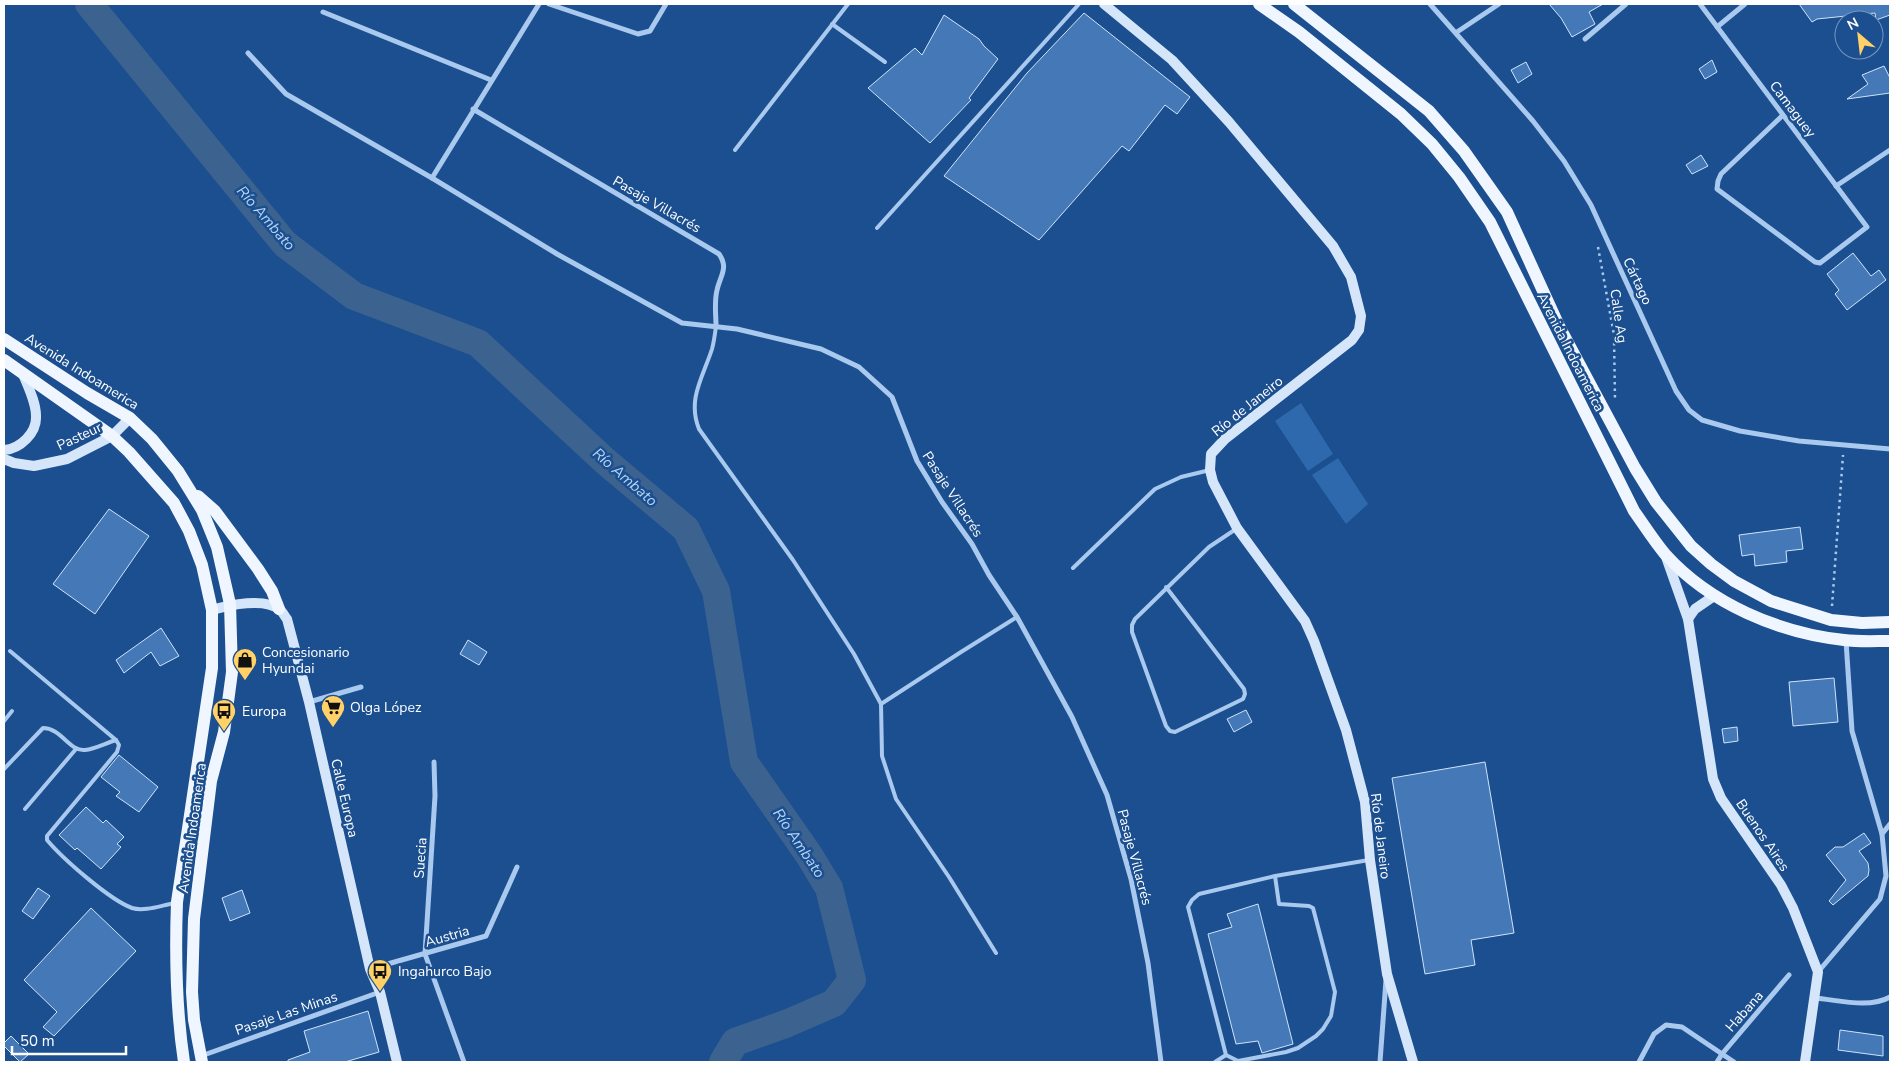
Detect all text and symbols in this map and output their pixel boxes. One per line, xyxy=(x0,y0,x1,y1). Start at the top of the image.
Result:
north arrow xyxy=(1834,10,1884,60)
text: N xyxy=(1844,13,1862,35)
street label: Camaguey xyxy=(1765,77,1821,142)
street label: Pasaje Villacrés xyxy=(609,172,704,237)
water label: Río Ambato xyxy=(232,181,300,255)
street label: Cártago xyxy=(1618,254,1657,308)
street label: Calle Ag xyxy=(1605,288,1632,344)
street label: Avenida Indoamerica xyxy=(1532,289,1609,415)
street label: Avenida Indoamerica xyxy=(21,329,142,414)
street label: Río de Janeiro xyxy=(1208,372,1287,441)
street label: Pasteur xyxy=(54,418,105,455)
water label: Río Ambato xyxy=(588,443,662,511)
street label: Pasaje Villacrés xyxy=(918,448,988,541)
place label: Concesionario Hyundai xyxy=(262,643,350,678)
shop icon: Concesionario Hyundai xyxy=(232,647,258,681)
supermarket icon: Olga López xyxy=(320,694,346,728)
bus stop icon: Europa xyxy=(211,698,237,732)
place label: Olga López xyxy=(350,698,422,717)
place label: Europa xyxy=(242,702,286,721)
street label: Calle Europa xyxy=(326,757,363,839)
street label: Avenida Indoamerica xyxy=(174,762,211,894)
street label: Río de Janeiro xyxy=(1366,792,1395,880)
street label: Buenos Aires xyxy=(1731,795,1794,875)
water label: Río Ambato xyxy=(768,804,830,882)
street label: Pasaje Villacrés xyxy=(1113,807,1157,907)
street label: Suecia xyxy=(410,837,431,879)
street label: Austria xyxy=(423,921,472,952)
bus stop icon: Ingahurco Bajo xyxy=(367,958,393,992)
place label: Ingahurco Bajo xyxy=(398,962,492,981)
street label: Pasaje Las Minas xyxy=(232,987,340,1040)
street label: Habana xyxy=(1721,987,1768,1036)
scale bar xyxy=(12,1024,126,1056)
text: 50 m xyxy=(20,1031,55,1051)

